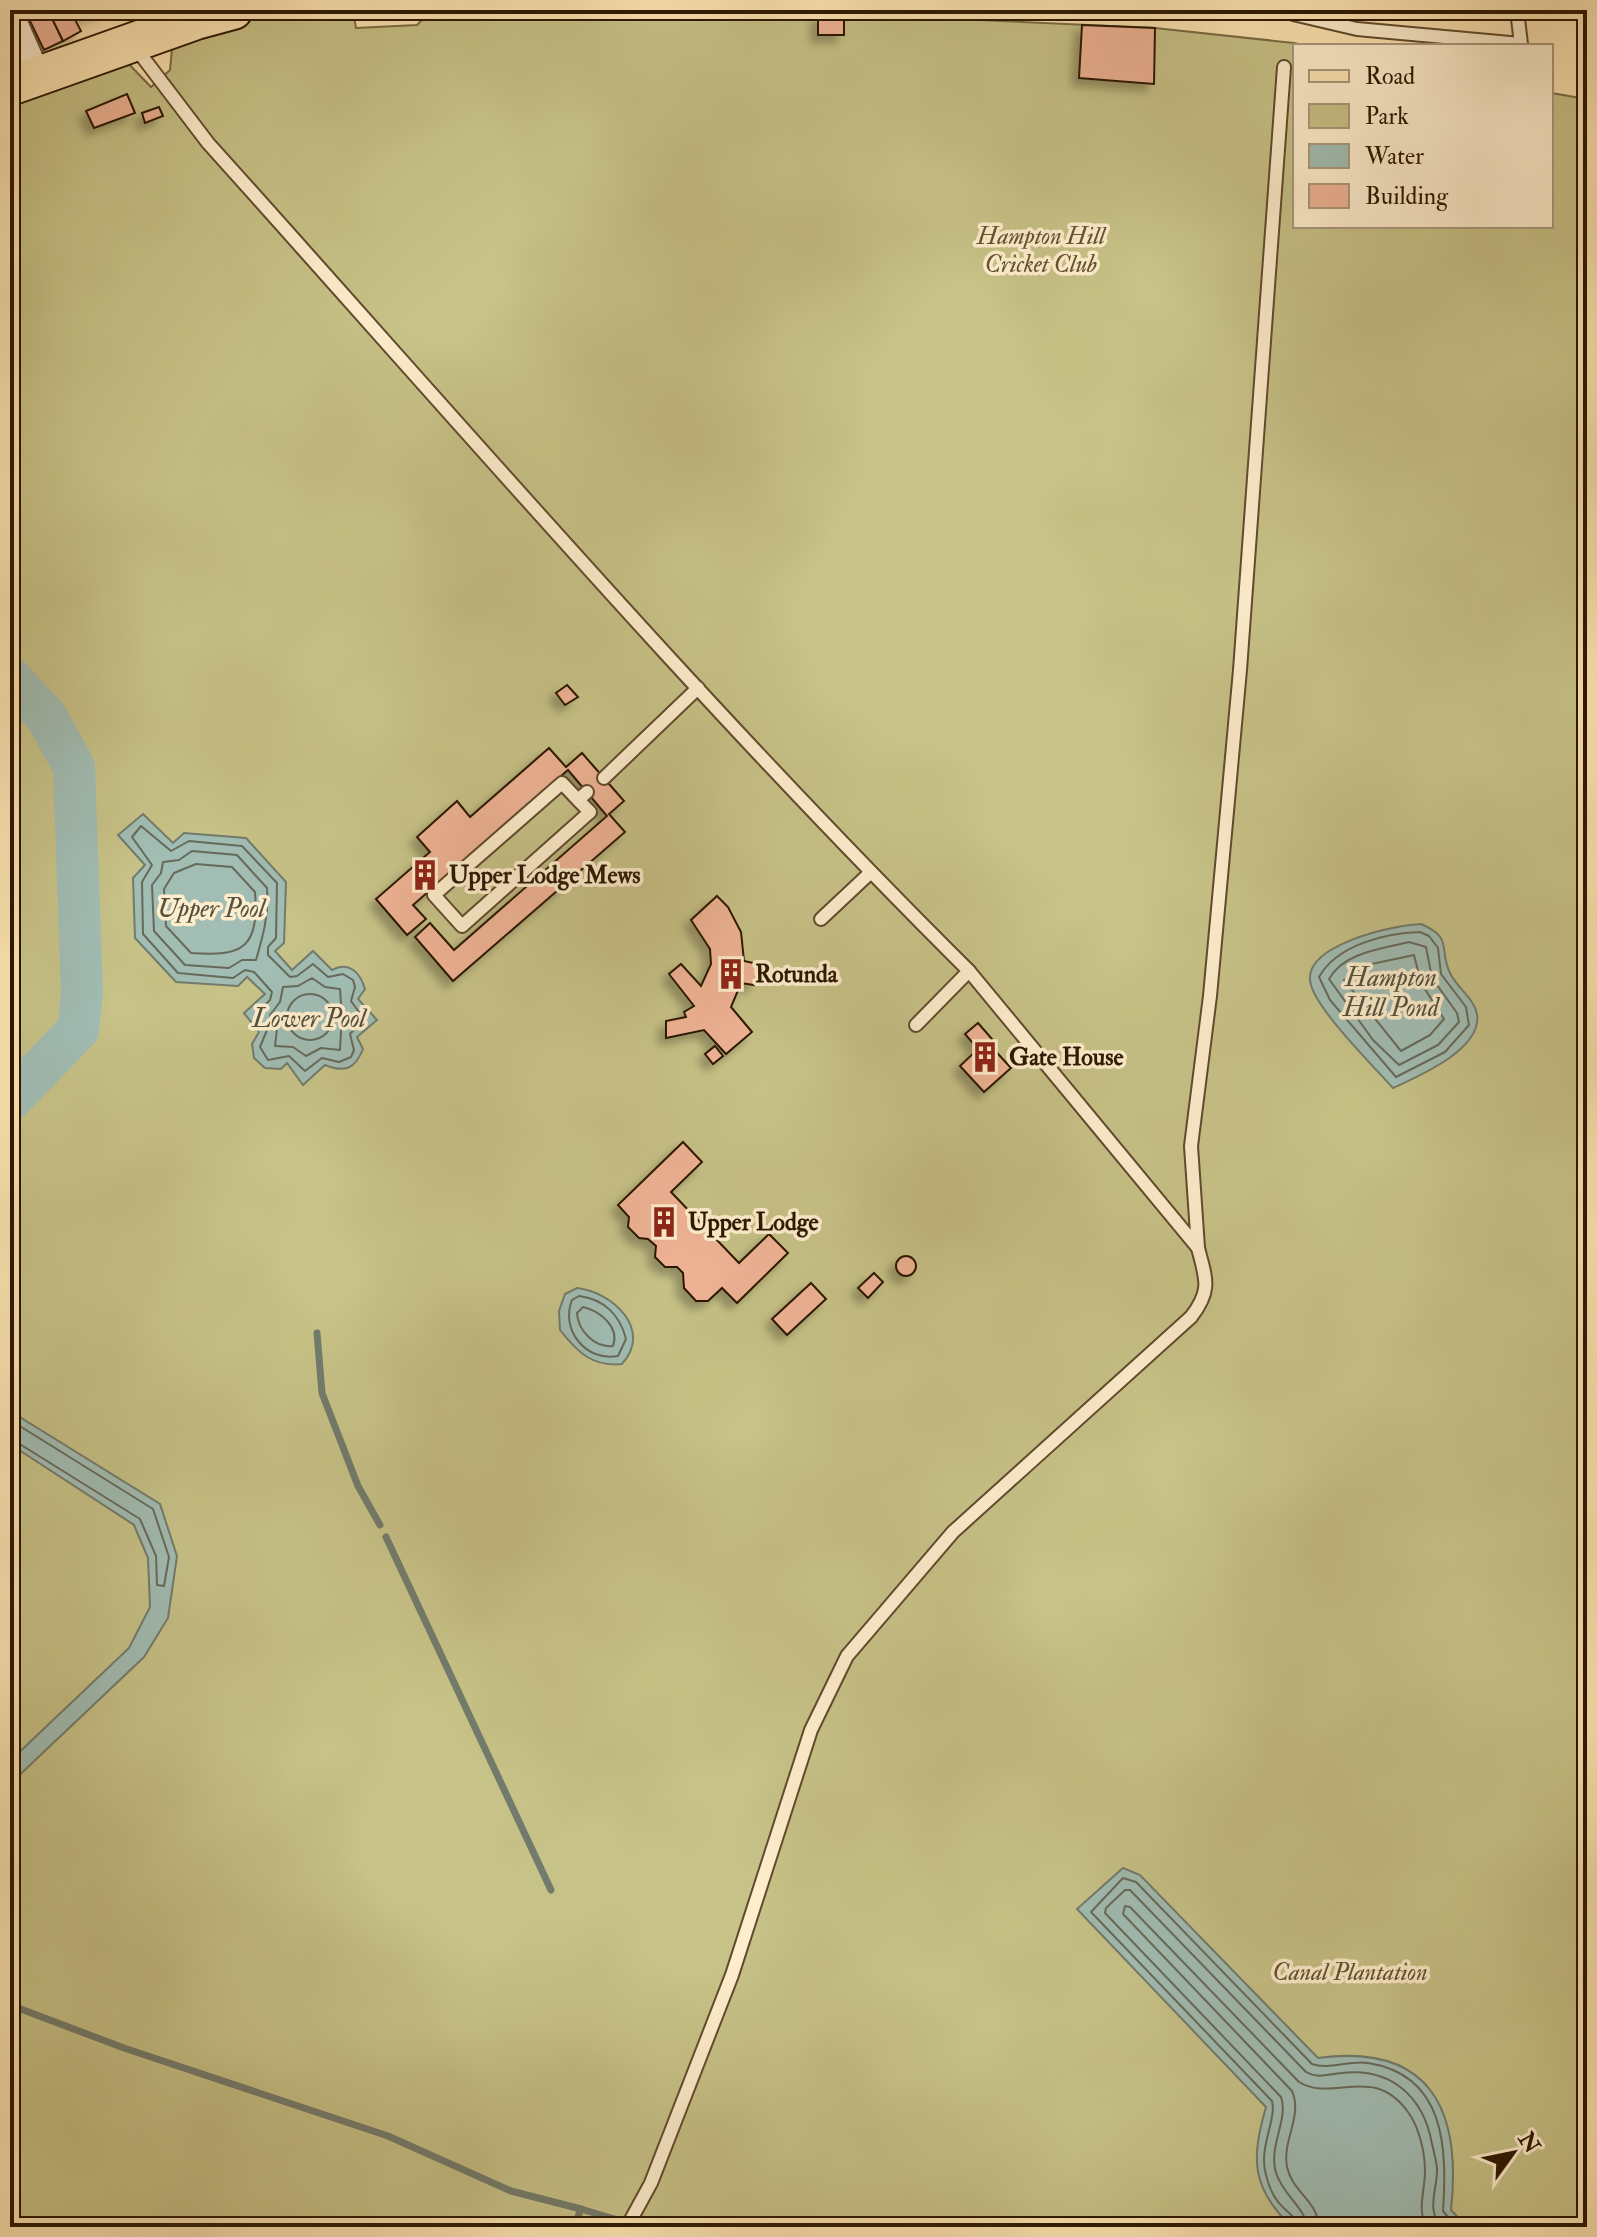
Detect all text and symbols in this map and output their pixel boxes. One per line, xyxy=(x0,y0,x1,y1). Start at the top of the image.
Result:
legend xyxy=(1293,44,1553,228)
text: Road xyxy=(1365,61,1415,92)
text: Park xyxy=(1365,101,1409,132)
text: Water xyxy=(1364,141,1424,172)
text: Building xyxy=(1365,181,1449,212)
park label: Hampton Hill Cricket Club xyxy=(976,221,1107,280)
building icon: Upper Lodge Mews xyxy=(408,858,442,892)
place label: Upper Lodge Mews xyxy=(449,860,640,891)
water label: Upper Pool xyxy=(157,893,267,925)
building icon: Rotunda xyxy=(714,957,748,991)
place label: Rotunda xyxy=(755,959,839,990)
water label: Hampton Hill Pond xyxy=(1342,962,1441,1024)
water label: Lower Pool xyxy=(251,1003,367,1035)
building icon: Gate House xyxy=(968,1040,1002,1074)
place label: Gate House xyxy=(1009,1042,1123,1073)
building icon: Upper Lodge xyxy=(647,1205,681,1239)
place label: Upper Lodge xyxy=(688,1207,819,1238)
park label: Canal Plantation xyxy=(1272,1957,1428,1988)
north arrow xyxy=(1473,2113,1553,2193)
text: N xyxy=(1511,2126,1546,2159)

